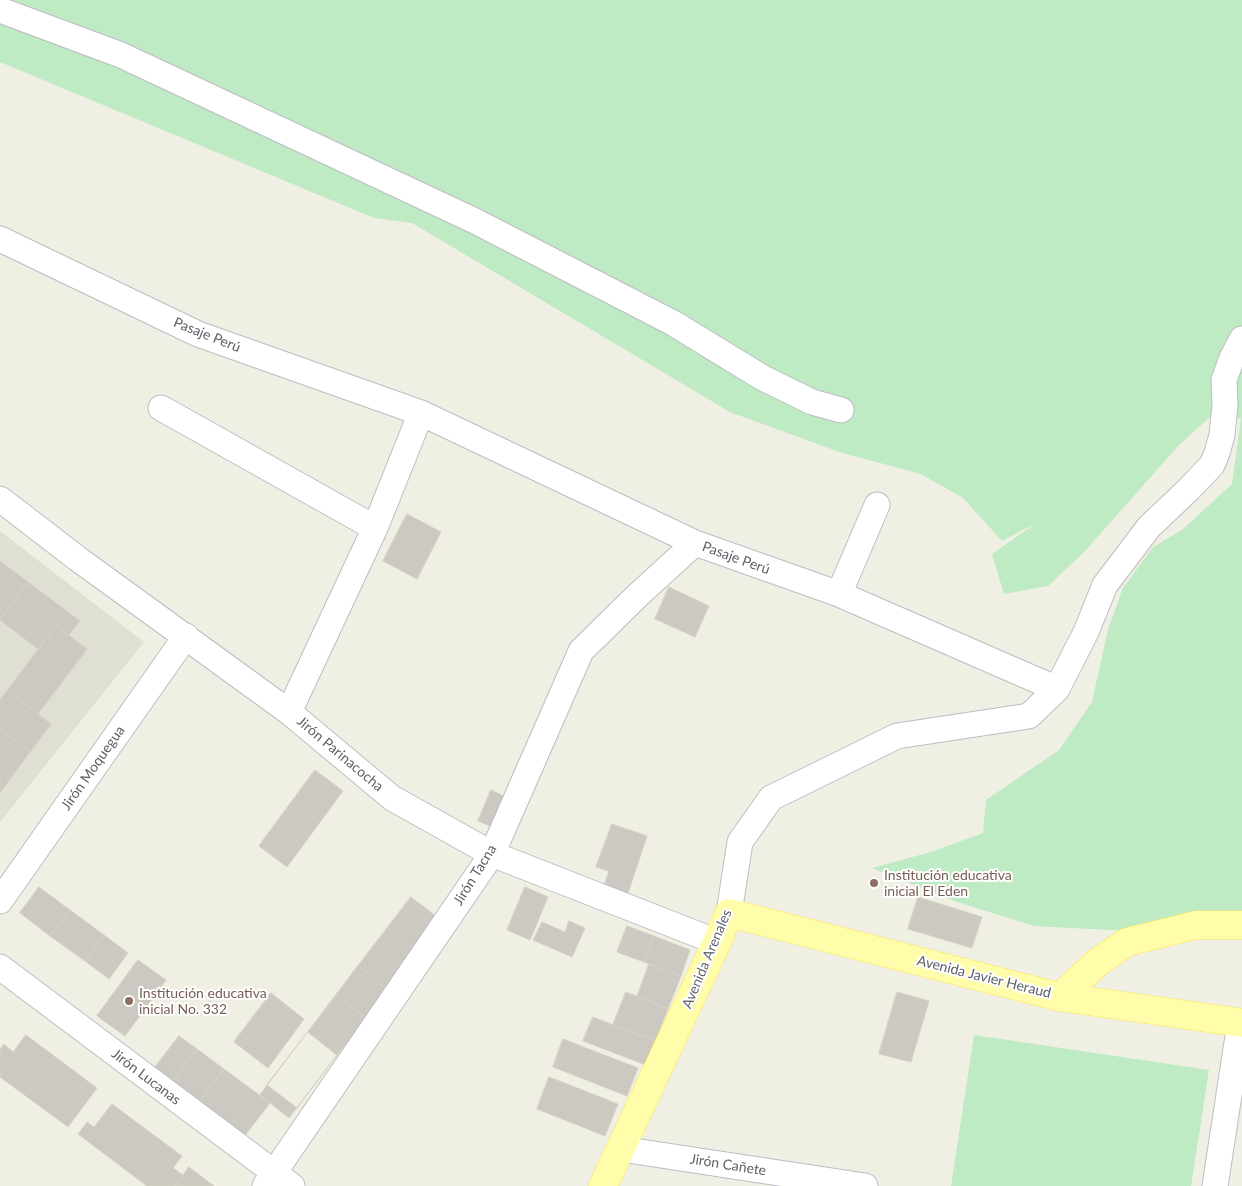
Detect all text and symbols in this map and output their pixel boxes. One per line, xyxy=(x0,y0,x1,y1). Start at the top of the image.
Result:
street label: Pasaje Perú xyxy=(171,314,243,356)
street label: Pasaje Perú xyxy=(700,538,772,578)
street label: Jirón Parinacocha xyxy=(293,713,387,795)
street label: Jirón Moquegua xyxy=(58,723,128,813)
street label: Jirón Tacna xyxy=(450,842,500,908)
place label: Institución educativa inicial El Eden xyxy=(884,867,1012,900)
marker: Institución educativa inicial El Eden xyxy=(868,877,880,889)
street label: Avenida Arenales xyxy=(679,907,735,1011)
street label: Avenida Javier Heraud xyxy=(915,952,1053,1002)
place label: Institución educativa inicial No. 332 xyxy=(139,985,267,1018)
marker: Institución educativa inicial No. 332 xyxy=(123,995,135,1007)
street label: Jirón Lucanas xyxy=(108,1046,184,1108)
street label: Jirón Cañete xyxy=(689,1151,767,1179)

